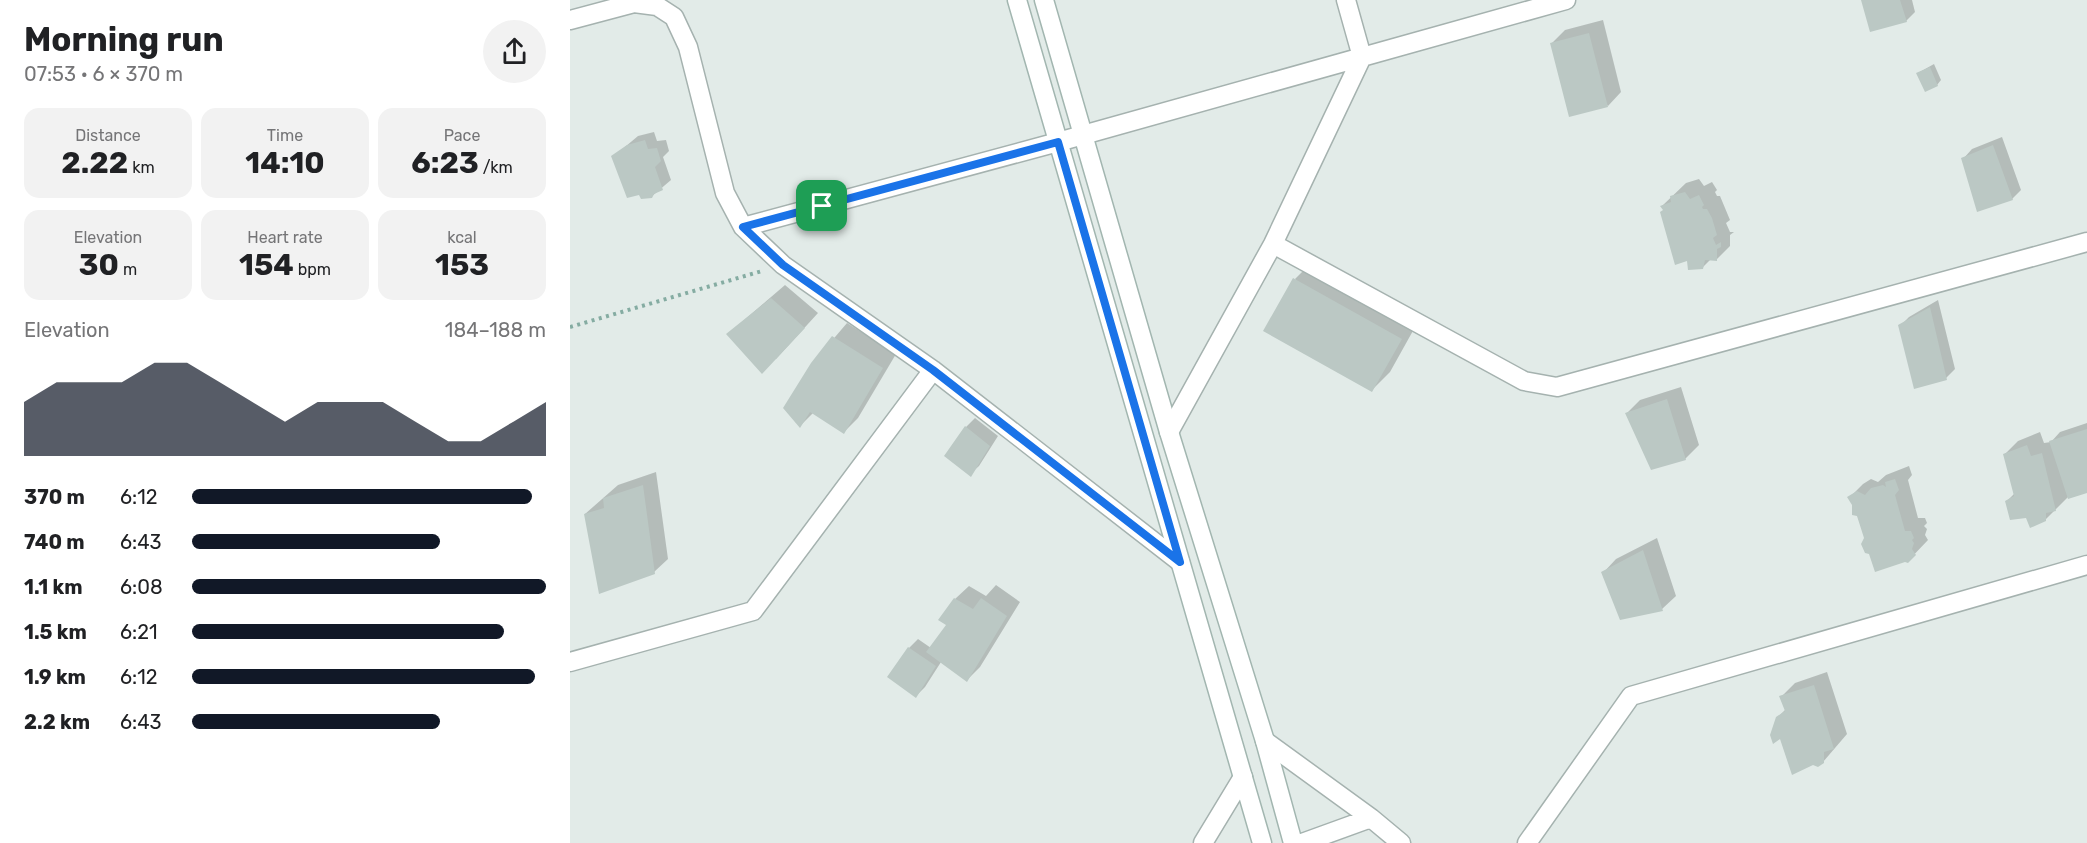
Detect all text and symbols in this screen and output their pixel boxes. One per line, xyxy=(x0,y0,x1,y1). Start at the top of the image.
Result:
text: Morning run xyxy=(24,20,224,59)
button: share xyxy=(483,20,546,83)
text: 07:53 · 6 × 370 m xyxy=(24,62,183,86)
text: Distance xyxy=(75,126,141,145)
text: Time xyxy=(267,126,303,145)
text: Pace xyxy=(444,126,480,145)
text: 2.22 xyxy=(61,145,128,181)
text: 14:10 xyxy=(245,145,325,181)
text: 6:23 xyxy=(411,145,479,181)
text: km xyxy=(128,158,155,177)
text: /km xyxy=(479,158,513,177)
pin xyxy=(796,180,847,231)
icon: arrive xyxy=(805,189,838,222)
text: Elevation xyxy=(74,228,142,247)
text: Heart rate xyxy=(247,228,323,247)
text: kcal xyxy=(447,228,477,247)
text: 30 xyxy=(79,247,119,283)
text: 154 xyxy=(239,247,294,283)
text: 153 xyxy=(435,247,489,283)
text: m xyxy=(119,260,137,279)
text: bpm xyxy=(294,260,331,279)
text: Elevation xyxy=(24,318,110,342)
text: 184–188 m xyxy=(445,318,546,342)
text: 370 m xyxy=(24,485,85,509)
text: 6:12 xyxy=(120,485,157,509)
text: 740 m xyxy=(24,530,85,554)
text: 6:43 xyxy=(120,530,162,554)
text: 1.1 km xyxy=(24,575,83,599)
text: 6:08 xyxy=(120,575,163,599)
text: 1.5 km xyxy=(24,620,87,644)
text: 6:21 xyxy=(120,620,157,644)
text: 1.9 km xyxy=(24,665,86,689)
text: 6:12 xyxy=(120,665,157,689)
text: 2.2 km xyxy=(24,710,90,734)
text: 6:43 xyxy=(120,710,162,734)

